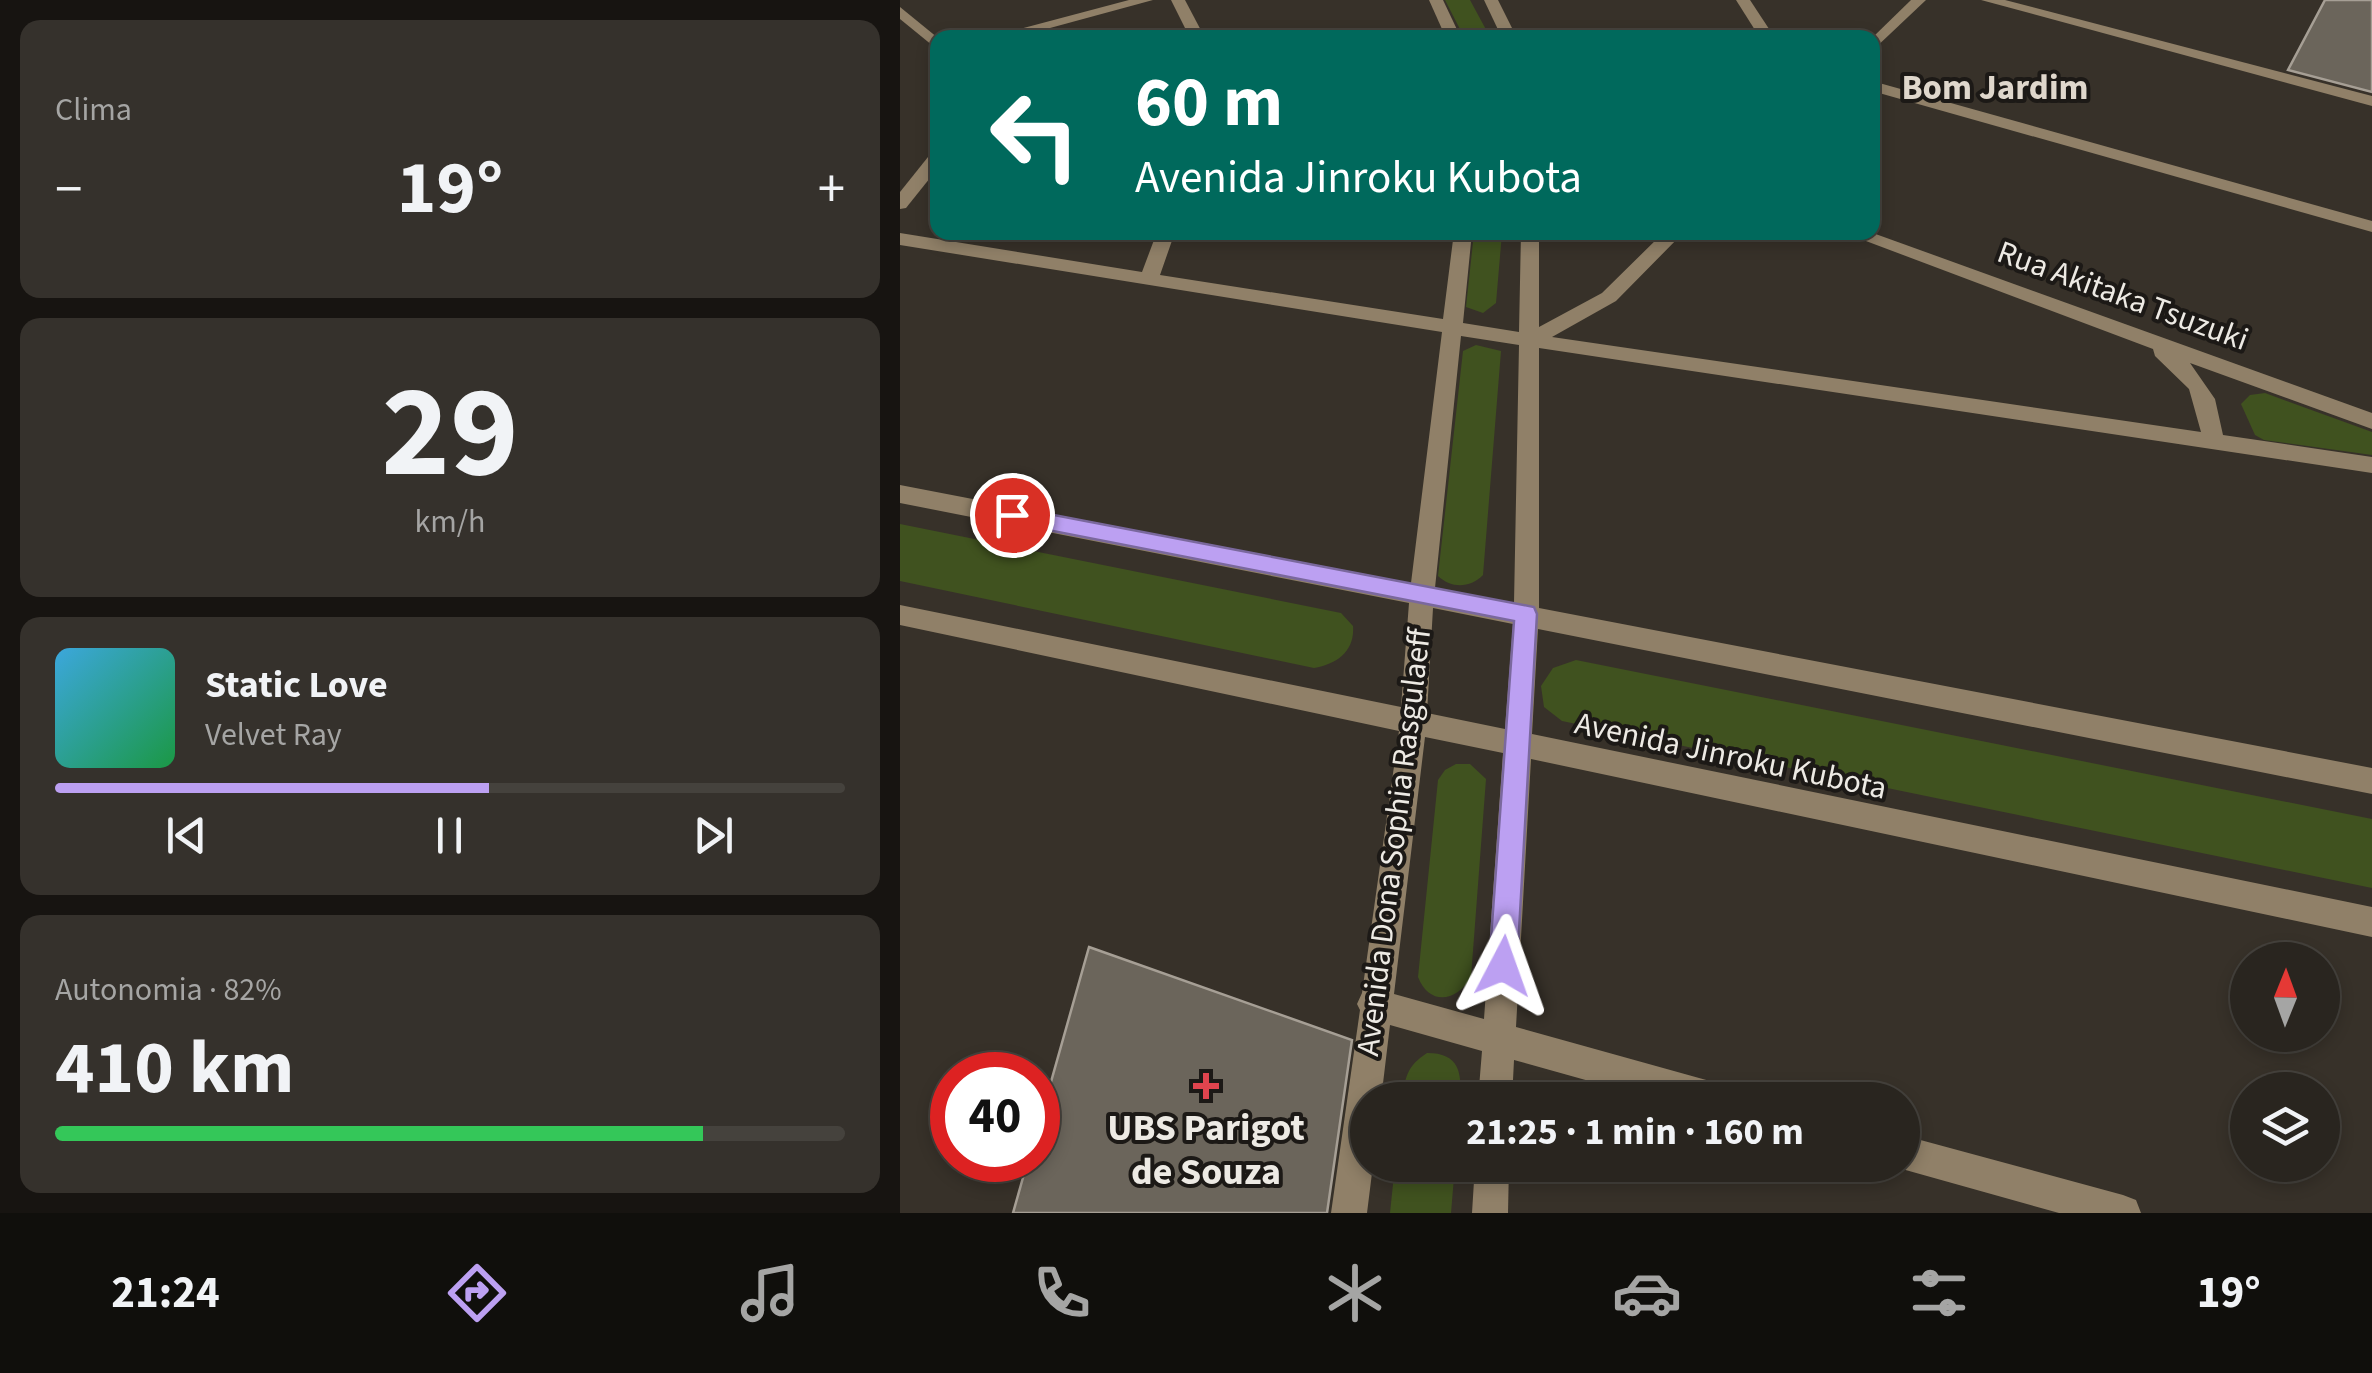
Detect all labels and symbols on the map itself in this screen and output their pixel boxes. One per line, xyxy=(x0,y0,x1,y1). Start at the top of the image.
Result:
district label: Bom Jardim xyxy=(1901,63,2089,113)
street label: Rua Akitaka Tsuzuki xyxy=(1991,229,2255,363)
pin xyxy=(970,473,1055,558)
street label: Avenida Dona Sophia Rasgulaeff xyxy=(1345,624,1443,1058)
street label: Avenida Jinroku Kubota xyxy=(1571,700,1891,812)
position arrow xyxy=(1451,914,1555,1018)
north arrow xyxy=(2230,942,2340,1052)
speed limit sign: 40 xyxy=(930,1052,1060,1182)
marker: UBS Parigot de Souza xyxy=(1193,1073,1219,1099)
place label: UBS Parigot de Souza xyxy=(1107,1101,1305,1199)

